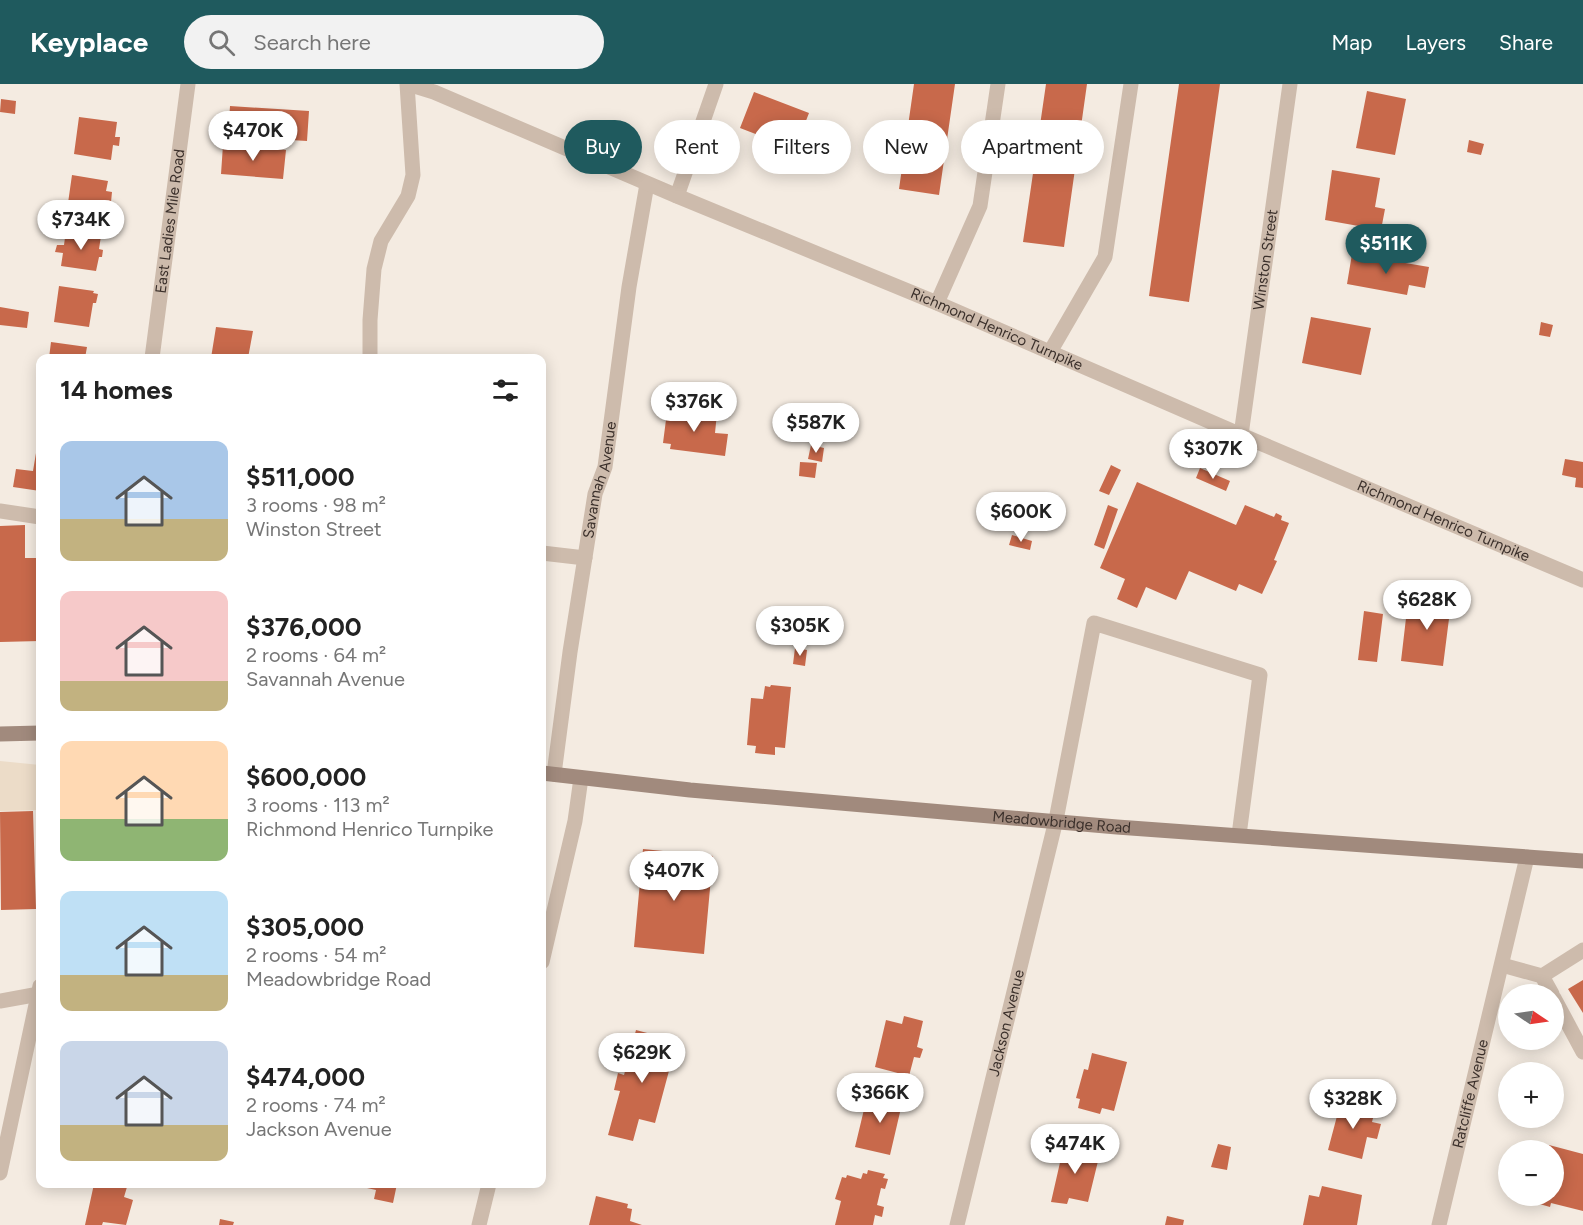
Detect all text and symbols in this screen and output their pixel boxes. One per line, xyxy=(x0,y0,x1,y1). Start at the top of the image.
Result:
search box xyxy=(184,15,604,69)
text: Keyplace xyxy=(30,25,148,59)
icon: search xyxy=(205,26,238,59)
text: Search here xyxy=(253,29,371,56)
text: Map xyxy=(1332,30,1372,55)
text: Layers xyxy=(1405,30,1466,55)
text: Share xyxy=(1499,30,1553,55)
pin: $470K xyxy=(211,111,295,162)
text: $470K xyxy=(222,118,284,142)
chip: Buy xyxy=(564,120,642,174)
chip: Rent xyxy=(654,120,740,174)
chip: Filters xyxy=(752,120,851,174)
chip: New xyxy=(863,120,949,174)
chip: Apartment xyxy=(961,120,1104,174)
street label: East Ladies Mile Road xyxy=(152,148,188,295)
pin: $734K xyxy=(39,200,123,251)
text: $734K xyxy=(51,207,111,231)
street label: Winston Street xyxy=(1250,208,1281,311)
pin: $511K xyxy=(1344,224,1428,275)
text: $511K xyxy=(1360,231,1412,255)
street label: Richmond Henrico Turnpike xyxy=(908,284,1086,374)
text: 14 homes xyxy=(60,374,173,406)
icon: filters xyxy=(489,374,522,407)
pin: $376K xyxy=(652,382,736,433)
text: $376K xyxy=(665,389,723,413)
pin: $587K xyxy=(774,403,858,454)
text: $587K xyxy=(786,410,846,434)
street label: Savannah Avenue xyxy=(579,420,620,540)
pin: $307K xyxy=(1171,429,1255,480)
text: $307K xyxy=(1183,436,1243,460)
text: $511,000 xyxy=(246,461,355,493)
icon: home xyxy=(108,465,180,537)
street label: Richmond Henrico Turnpike xyxy=(1354,476,1532,565)
pin: $600K xyxy=(979,492,1063,543)
text: 3 rooms · 98 m² xyxy=(246,493,386,517)
text: $600K xyxy=(990,499,1052,523)
text: Winston Street xyxy=(246,517,382,541)
pin: $628K xyxy=(1385,580,1469,631)
text: $628K xyxy=(1397,587,1457,611)
pin: $305K xyxy=(758,606,842,657)
text: $376,000 xyxy=(246,611,362,643)
text: $305K xyxy=(770,613,830,637)
icon: home xyxy=(108,615,180,687)
text: 2 rooms · 64 m² xyxy=(246,643,386,667)
text: Savannah Avenue xyxy=(246,667,405,691)
text: $600,000 xyxy=(246,761,366,793)
icon: home xyxy=(108,765,180,837)
text: 3 rooms · 113 m² xyxy=(246,793,390,817)
street label: Meadowbridge Road xyxy=(992,807,1132,837)
text: Richmond Henrico Turnpike xyxy=(246,817,494,841)
pin: $407K xyxy=(632,851,716,902)
text: $407K xyxy=(643,858,705,882)
text: $305,000 xyxy=(246,911,364,943)
icon: home xyxy=(108,915,180,987)
text: 2 rooms · 54 m² xyxy=(246,943,386,967)
text: Meadowbridge Road xyxy=(246,967,431,991)
street label: Jackson Avenue xyxy=(985,968,1028,1078)
north arrow xyxy=(1498,984,1564,1050)
map controls xyxy=(1498,984,1564,1206)
pin: $629K xyxy=(600,1033,684,1084)
street label: Ratcliffe Avenue xyxy=(1449,1037,1492,1150)
text: $629K xyxy=(612,1040,672,1064)
text: $474,000 xyxy=(246,1061,365,1093)
button: + xyxy=(1498,1062,1564,1128)
icon: home xyxy=(108,1065,180,1137)
pin: $366K xyxy=(838,1073,922,1124)
pin: $328K xyxy=(1311,1079,1395,1130)
text: $366K xyxy=(851,1080,909,1104)
text: $328K xyxy=(1323,1086,1383,1110)
text: 2 rooms · 74 m² xyxy=(246,1093,386,1117)
text: Jackson Avenue xyxy=(246,1117,392,1141)
pin: $474K xyxy=(1033,1124,1117,1175)
text: $474K xyxy=(1045,1131,1105,1155)
button: − xyxy=(1498,1140,1564,1206)

